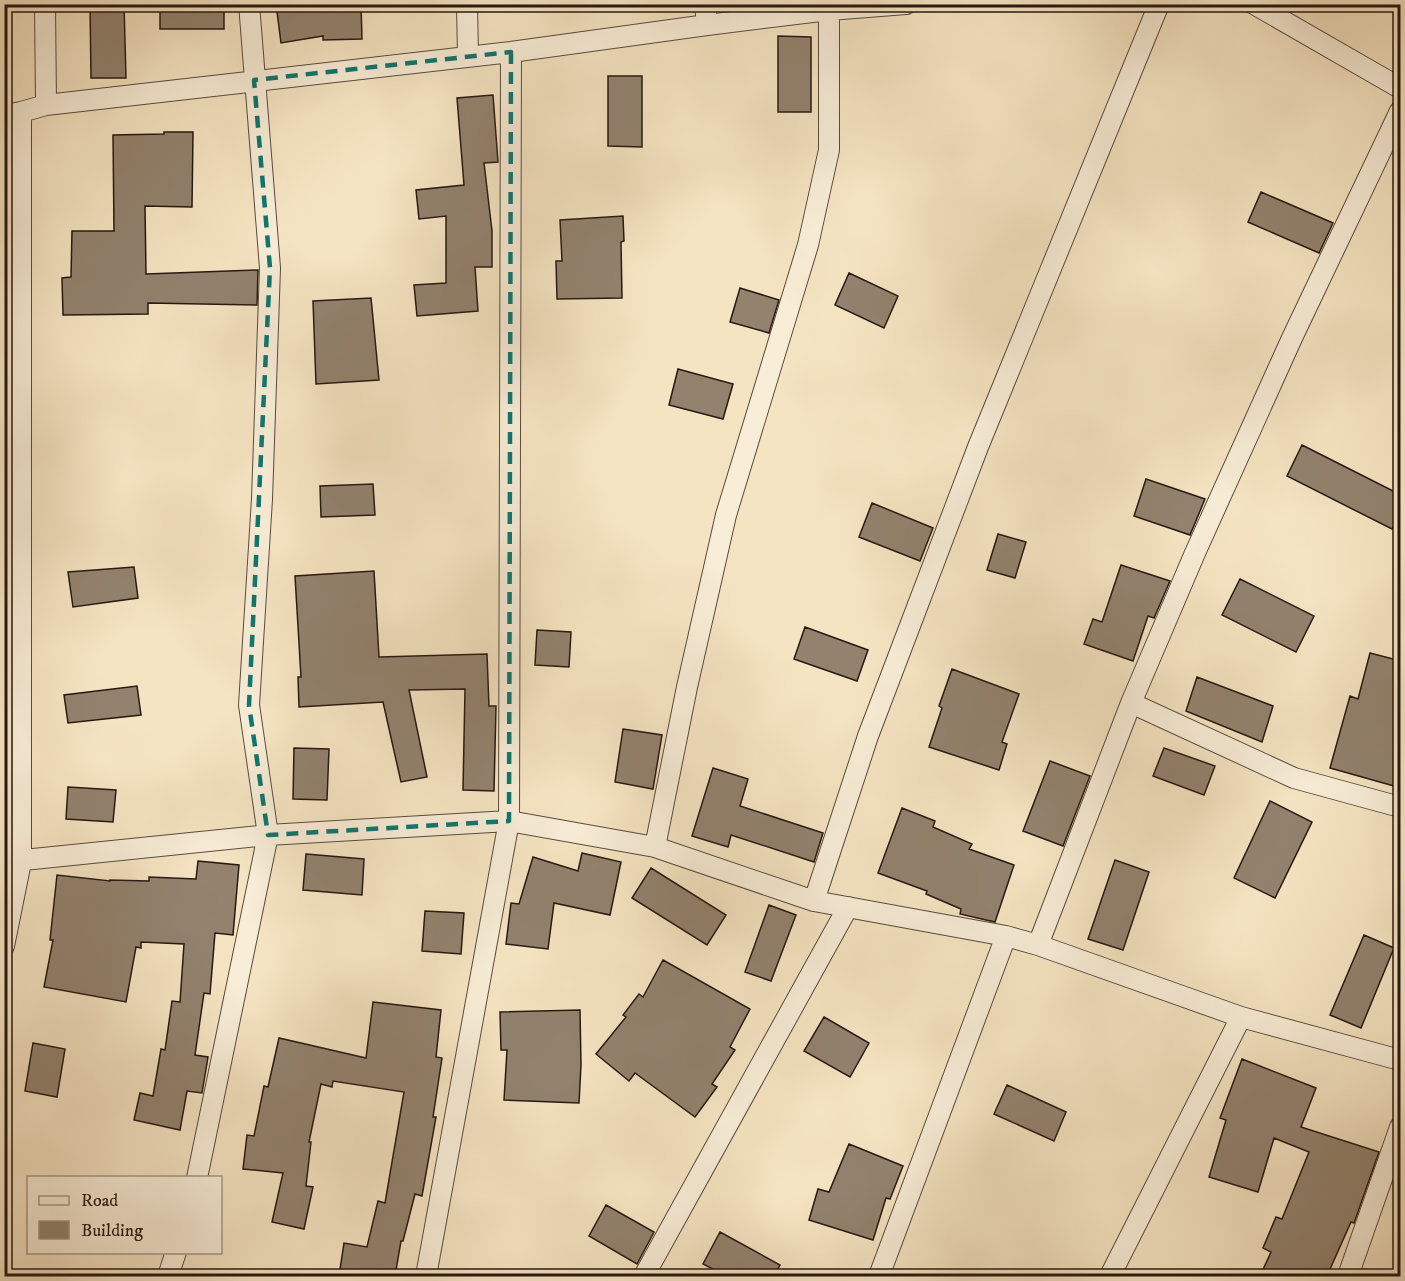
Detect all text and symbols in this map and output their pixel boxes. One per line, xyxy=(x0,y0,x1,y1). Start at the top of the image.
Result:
legend xyxy=(27,1176,222,1254)
text: Road xyxy=(81,1190,118,1212)
text: Building xyxy=(81,1220,143,1242)

